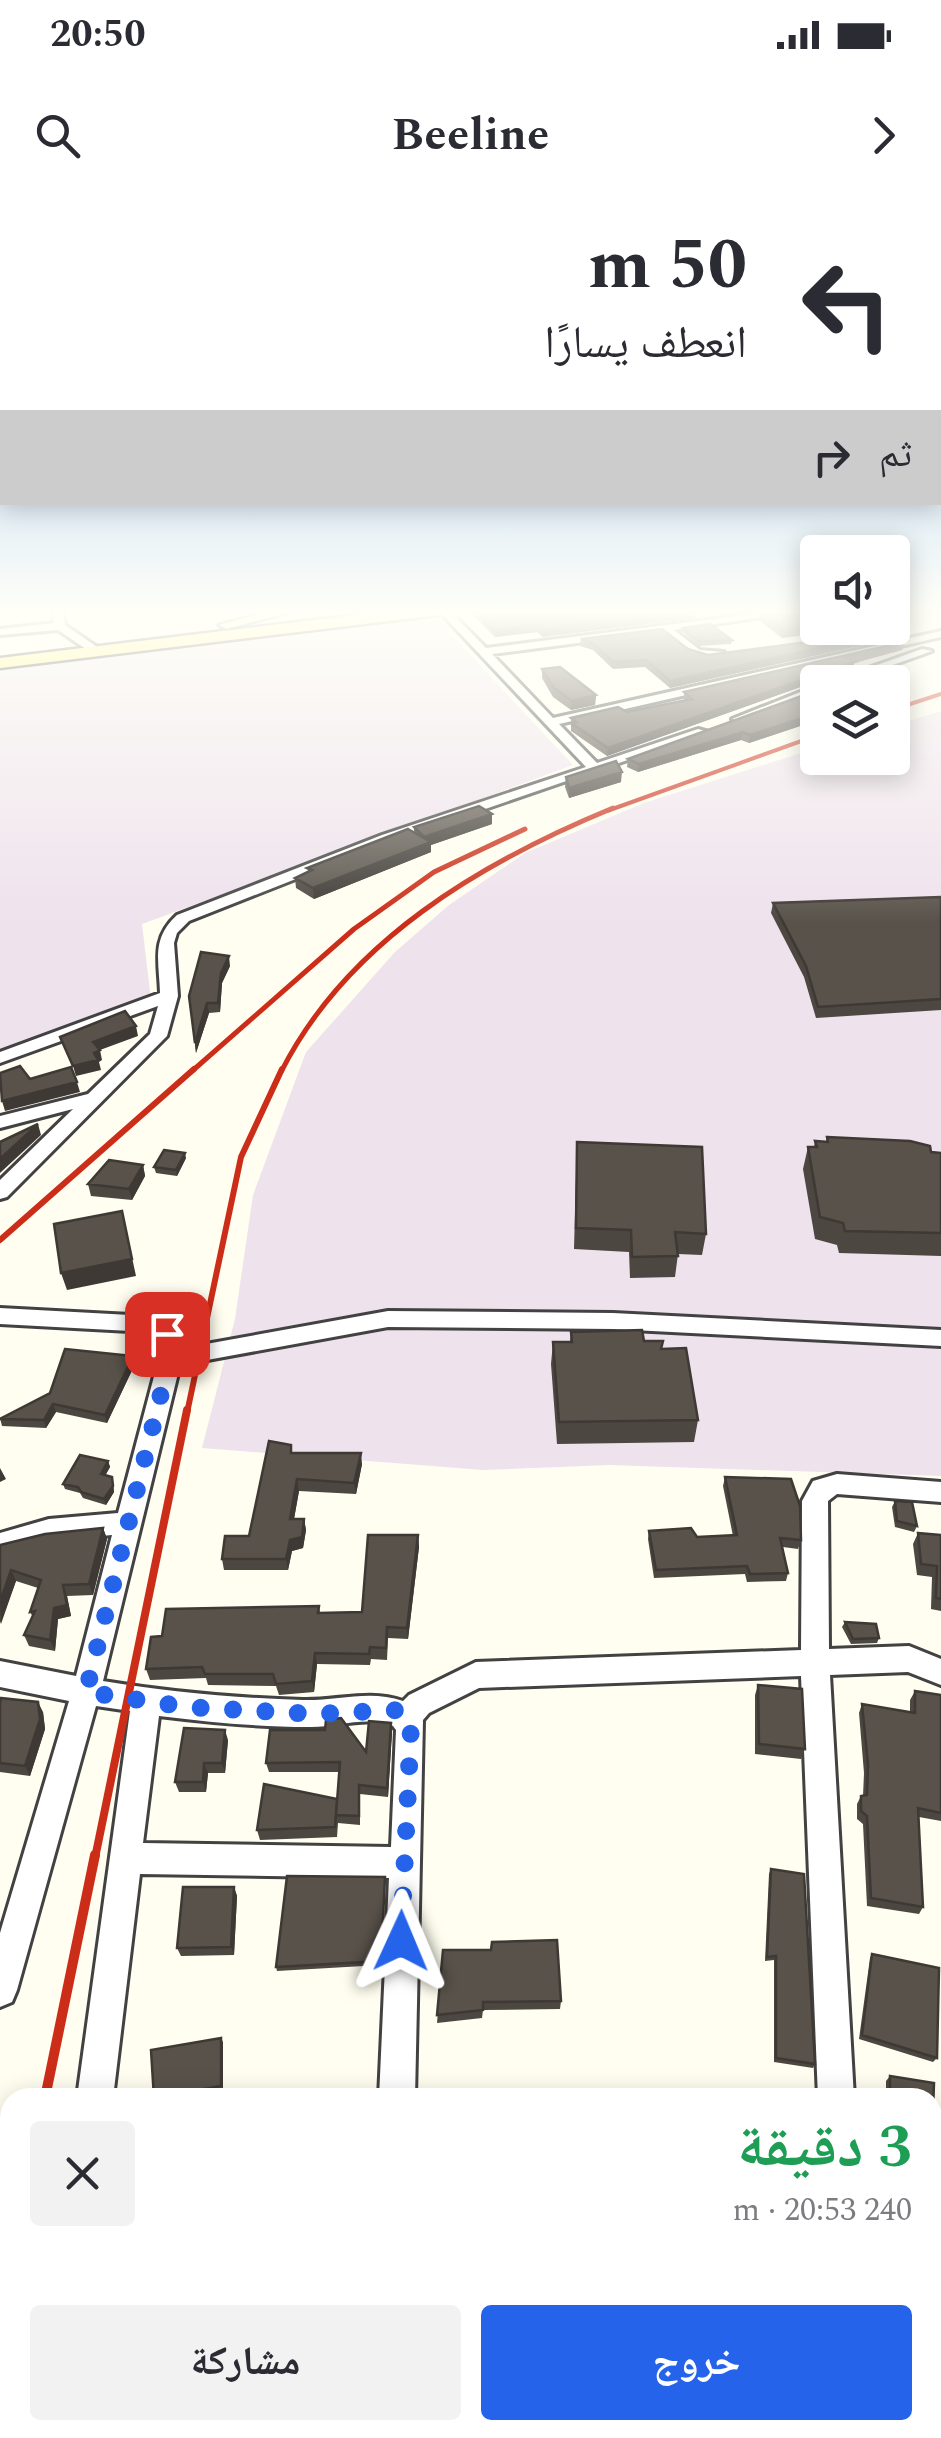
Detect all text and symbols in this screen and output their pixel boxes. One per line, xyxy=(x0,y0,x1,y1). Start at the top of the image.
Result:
text: 20:50 xyxy=(50,6,145,64)
text: Beeline xyxy=(392,101,549,170)
icon: search xyxy=(30,108,85,163)
icon: forward xyxy=(856,108,911,163)
text: 50 m xyxy=(588,213,747,319)
icon: left xyxy=(782,240,912,370)
text: انعطف يسارًا xyxy=(544,309,747,378)
text: ثم xyxy=(879,426,912,484)
icon: right xyxy=(804,430,859,485)
map controls xyxy=(800,535,910,775)
button: sound xyxy=(800,535,910,645)
button: layers xyxy=(800,665,910,775)
pin xyxy=(125,1292,210,1377)
icon: arrive xyxy=(140,1307,195,1362)
position arrow xyxy=(349,1889,453,1993)
text: 3 دقيقة xyxy=(737,2102,912,2194)
button: close xyxy=(30,2121,135,2226)
text: 240 m · 20:53 xyxy=(732,2186,912,2235)
button: مشاركة xyxy=(30,2305,461,2420)
button: خروج xyxy=(481,2305,912,2420)

